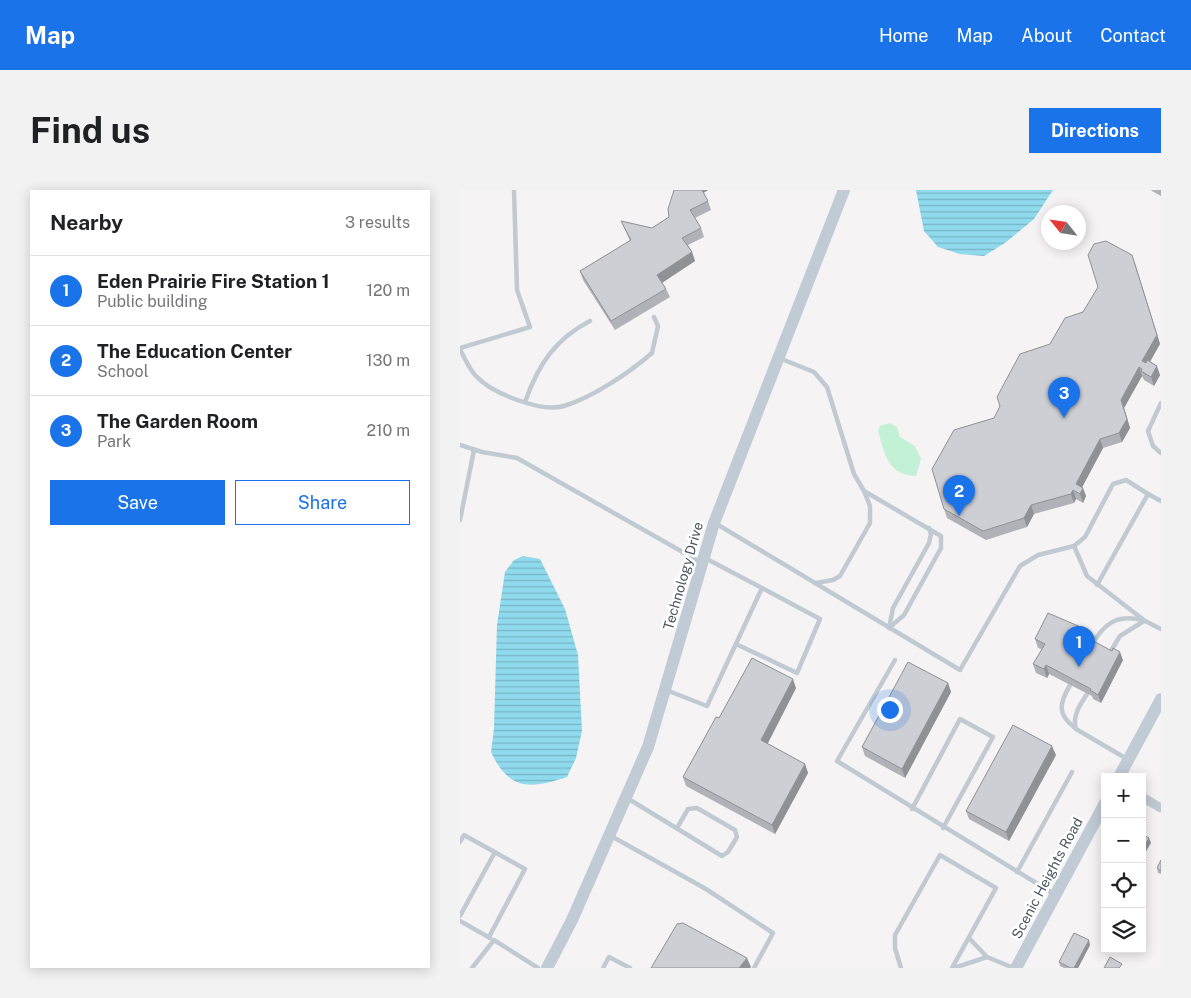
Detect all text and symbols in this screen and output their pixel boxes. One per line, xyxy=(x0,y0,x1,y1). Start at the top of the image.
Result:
text: Map xyxy=(25,21,75,49)
text: Home xyxy=(879,25,929,46)
text: Map xyxy=(957,25,993,46)
text: About xyxy=(1021,25,1072,46)
text: Contact xyxy=(1100,25,1166,46)
button: Directions xyxy=(1029,108,1161,153)
text: Find us xyxy=(30,110,150,151)
north arrow xyxy=(1041,205,1086,250)
text: Nearby xyxy=(50,210,123,235)
text: 3 results xyxy=(345,213,410,232)
text: Eden Prairie Fire Station 1 xyxy=(97,270,330,292)
text: 1 xyxy=(63,281,69,300)
text: 120 m xyxy=(366,281,410,300)
text: Public building xyxy=(97,292,208,311)
text: The Education Center xyxy=(97,340,292,362)
text: 2 xyxy=(61,351,71,370)
text: 130 m xyxy=(366,351,410,370)
text: School xyxy=(97,362,148,381)
pin: 3 xyxy=(1048,377,1080,418)
text: The Garden Room xyxy=(97,410,258,432)
text: 3 xyxy=(61,421,71,440)
text: 210 m xyxy=(366,421,410,440)
text: Park xyxy=(97,432,131,451)
pin: 2 xyxy=(943,475,975,516)
button: Save xyxy=(50,480,225,525)
button: Share xyxy=(235,480,410,525)
street label: Technology Drive xyxy=(660,520,706,632)
pin: 1 xyxy=(1063,626,1095,667)
your location xyxy=(877,697,903,723)
map controls xyxy=(1101,773,1146,953)
button: + xyxy=(1101,773,1146,818)
street label: Scenic Heights Road xyxy=(1008,815,1086,941)
button: − xyxy=(1101,818,1146,863)
button: locate xyxy=(1101,863,1146,908)
button: layers xyxy=(1101,908,1146,953)

